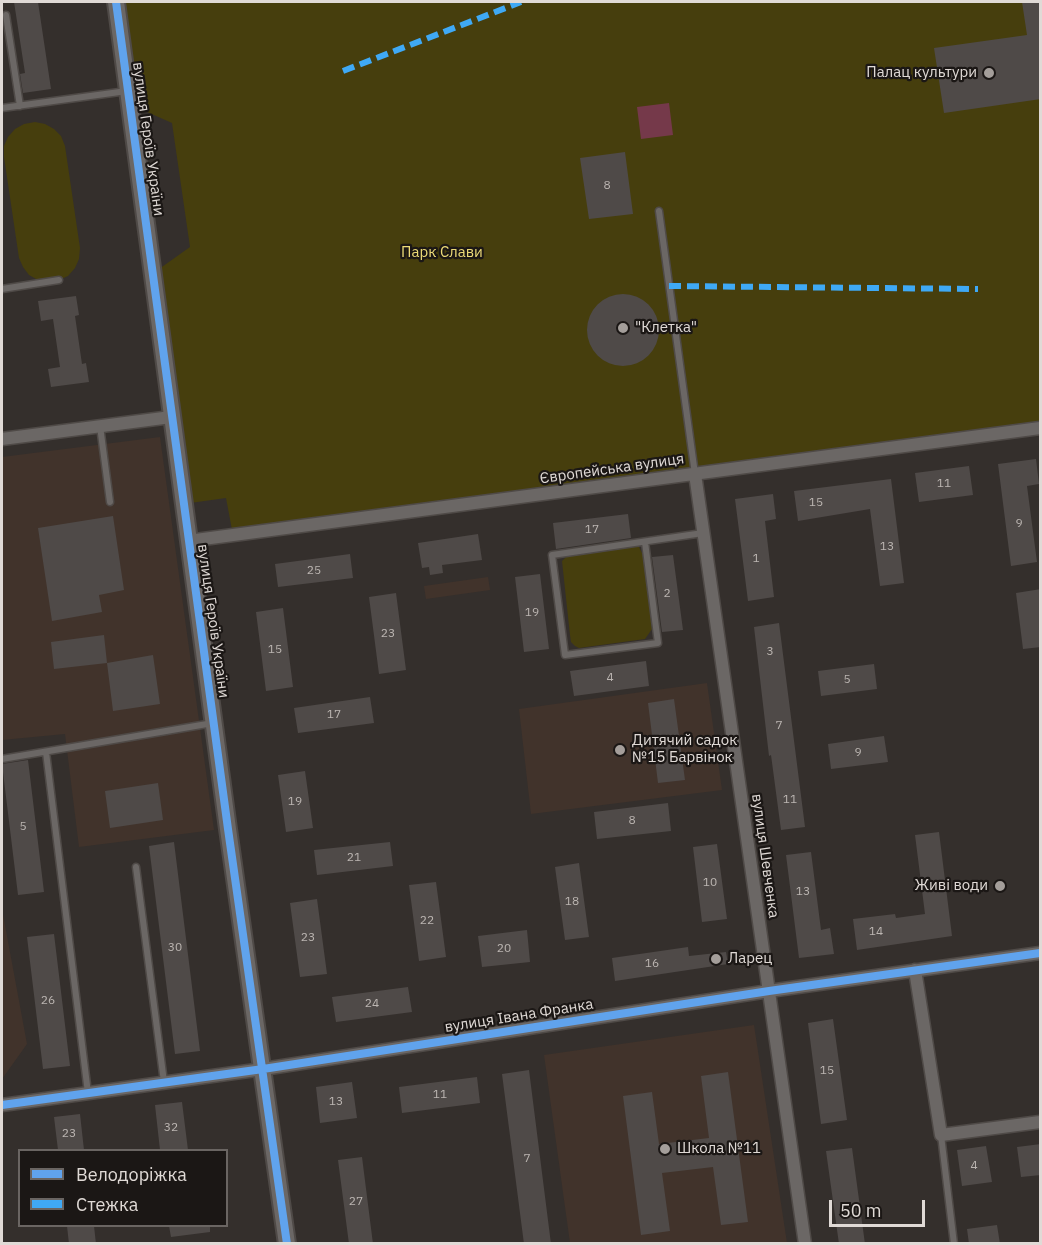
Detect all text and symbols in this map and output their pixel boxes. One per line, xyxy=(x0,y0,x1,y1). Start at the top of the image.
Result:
street label: вулиця Героїв України xyxy=(128,61,168,217)
place label: Палац культури xyxy=(866,64,977,82)
marker: Палац культури xyxy=(982,66,996,80)
house number: 8 xyxy=(603,179,611,193)
park label: Парк Слави xyxy=(401,244,483,262)
place label: "Клетка" xyxy=(635,319,697,337)
marker: "Клетка" xyxy=(616,321,630,335)
street label: Європейська вулиця xyxy=(539,450,685,488)
house number: 11 xyxy=(937,477,951,491)
house number: 15 xyxy=(809,496,823,510)
house number: 9 xyxy=(1015,517,1023,531)
house number: 17 xyxy=(585,523,599,537)
house number: 13 xyxy=(880,540,894,554)
street label: вулиця Героїв України xyxy=(193,543,233,699)
house number: 1 xyxy=(752,552,760,566)
house number: 25 xyxy=(307,564,321,578)
house number: 2 xyxy=(663,587,671,601)
house number: 19 xyxy=(525,606,539,620)
house number: 23 xyxy=(381,627,395,641)
house number: 15 xyxy=(268,643,282,657)
house number: 3 xyxy=(766,645,774,659)
house number: 4 xyxy=(606,671,614,685)
house number: 5 xyxy=(843,673,851,687)
house number: 17 xyxy=(327,708,341,722)
house number: 7 xyxy=(775,719,783,733)
place label: Дитячий садок №15 Барвінок xyxy=(632,732,737,767)
marker: Дитячий садок №15 Барвінок xyxy=(613,743,627,757)
house number: 9 xyxy=(854,746,862,760)
street label: вулиця Шевченка xyxy=(747,793,783,919)
house number: 11 xyxy=(783,793,797,807)
house number: 19 xyxy=(288,795,302,809)
house number: 8 xyxy=(628,814,636,828)
house number: 5 xyxy=(19,820,27,834)
house number: 21 xyxy=(347,851,361,865)
house number: 10 xyxy=(703,876,717,890)
place label: Живі води xyxy=(914,877,988,895)
marker: Живі води xyxy=(993,879,1007,893)
house number: 13 xyxy=(796,885,810,899)
house number: 18 xyxy=(565,895,579,909)
house number: 22 xyxy=(420,914,434,928)
house number: 14 xyxy=(869,925,883,939)
house number: 23 xyxy=(301,931,315,945)
house number: 30 xyxy=(168,941,182,955)
house number: 20 xyxy=(497,942,511,956)
place label: Ларец xyxy=(728,950,772,968)
marker: Ларец xyxy=(709,952,723,966)
house number: 16 xyxy=(645,957,659,971)
house number: 26 xyxy=(41,994,55,1008)
street label: вулиця Івана Франка xyxy=(443,995,595,1037)
house number: 24 xyxy=(365,997,379,1011)
house number: 15 xyxy=(820,1064,834,1078)
house number: 11 xyxy=(433,1088,447,1102)
house number: 13 xyxy=(329,1095,343,1109)
house number: 32 xyxy=(164,1121,178,1135)
house number: 23 xyxy=(62,1127,76,1141)
place label: Школа №11 xyxy=(677,1140,761,1158)
marker: Школа №11 xyxy=(658,1142,672,1156)
legend xyxy=(18,1149,228,1227)
house number: 7 xyxy=(523,1152,531,1166)
house number: 4 xyxy=(970,1159,978,1173)
text: Велодоріжка xyxy=(76,1163,187,1186)
scale bar xyxy=(832,1188,928,1226)
text: Стежка xyxy=(76,1193,138,1216)
house number: 27 xyxy=(349,1195,363,1209)
text: 50 m xyxy=(840,1199,882,1222)

